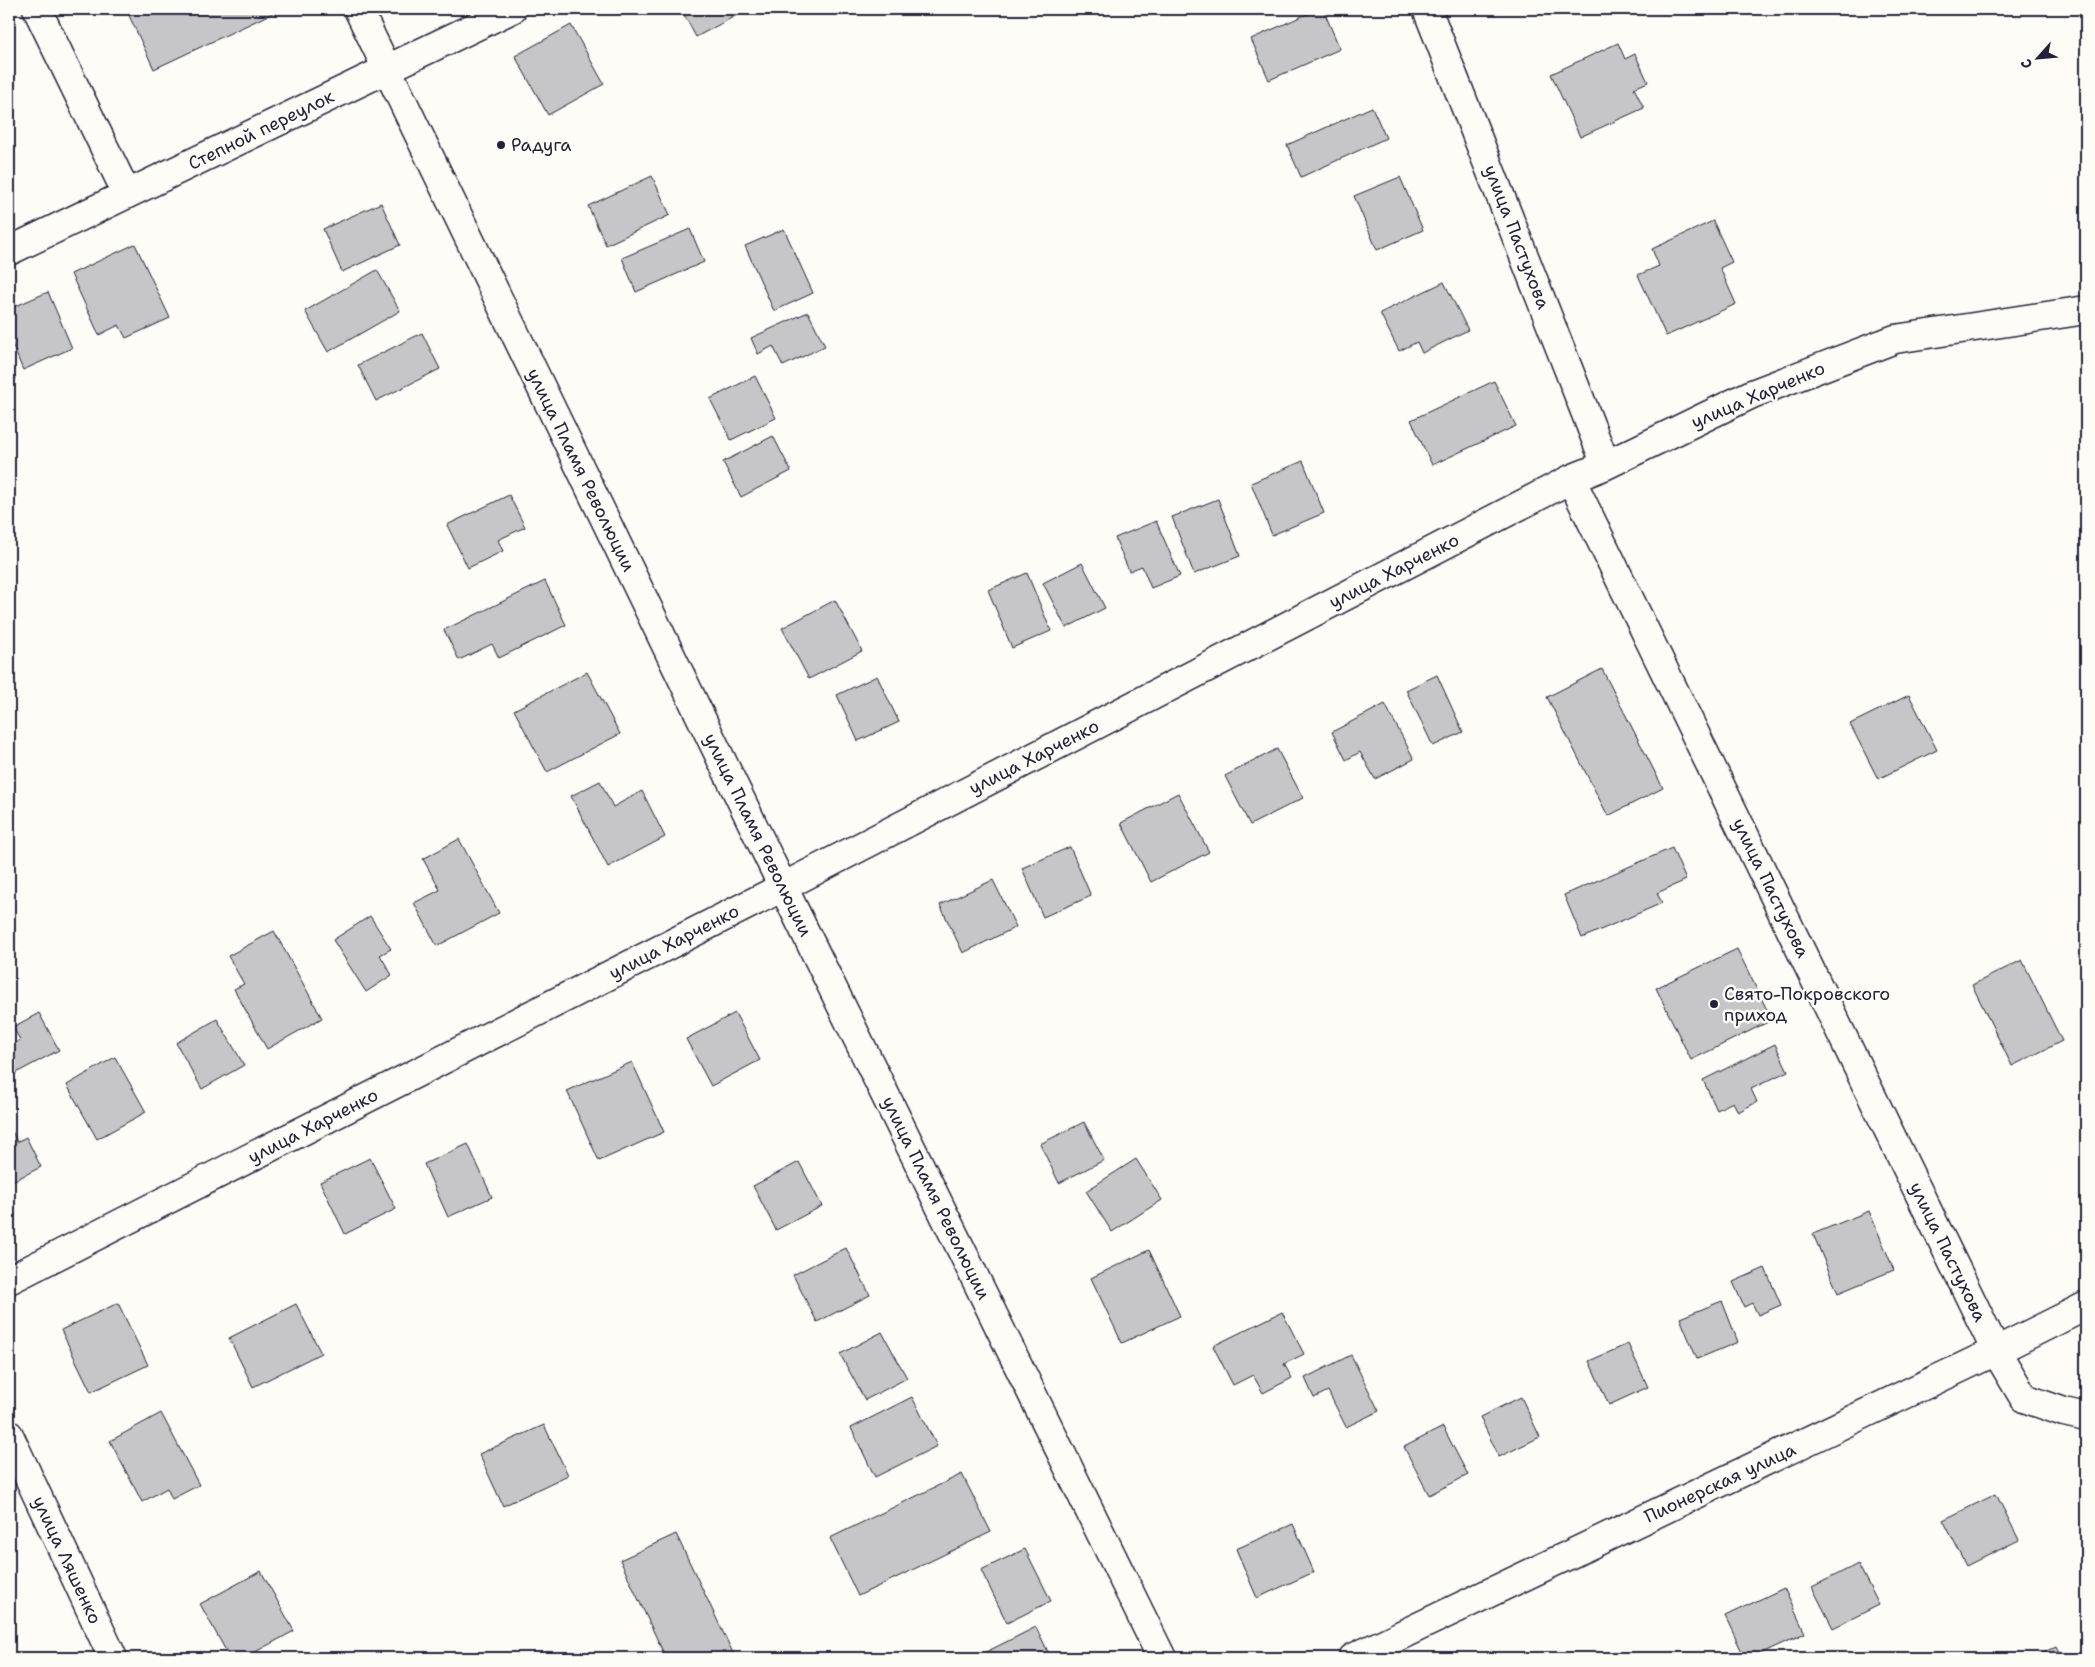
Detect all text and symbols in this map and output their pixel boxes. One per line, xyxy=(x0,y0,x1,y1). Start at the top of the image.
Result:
north arrow xyxy=(2012,32,2062,82)
text: С xyxy=(2016,56,2036,72)
street label: Степной переулок xyxy=(184,84,338,176)
place label: Радуга xyxy=(511,133,571,157)
marker: Радуга xyxy=(495,139,507,151)
street label: улица Пастухова xyxy=(1478,162,1556,312)
street label: улица Харченко xyxy=(1687,356,1829,434)
street label: улица Пламя Революции xyxy=(521,364,641,576)
street label: улица Харченко xyxy=(1325,528,1463,614)
street label: улица Харченко xyxy=(965,714,1103,800)
street label: улица Пламя Революции xyxy=(698,729,818,941)
street label: улица Пастухова xyxy=(1727,814,1815,962)
street label: улица Харченко xyxy=(605,899,743,985)
place label: Свято-Покровского приход xyxy=(1724,982,1890,1027)
marker: Свято-Покровского приход xyxy=(1708,998,1720,1010)
street label: улица Харченко xyxy=(244,1083,382,1169)
street label: улица Пламя Революции xyxy=(876,1092,996,1304)
street label: улица Пастухова xyxy=(1904,1178,1992,1326)
street label: Пионерская улица xyxy=(1640,1437,1800,1529)
street label: улица Ляшенко xyxy=(27,1492,107,1628)

